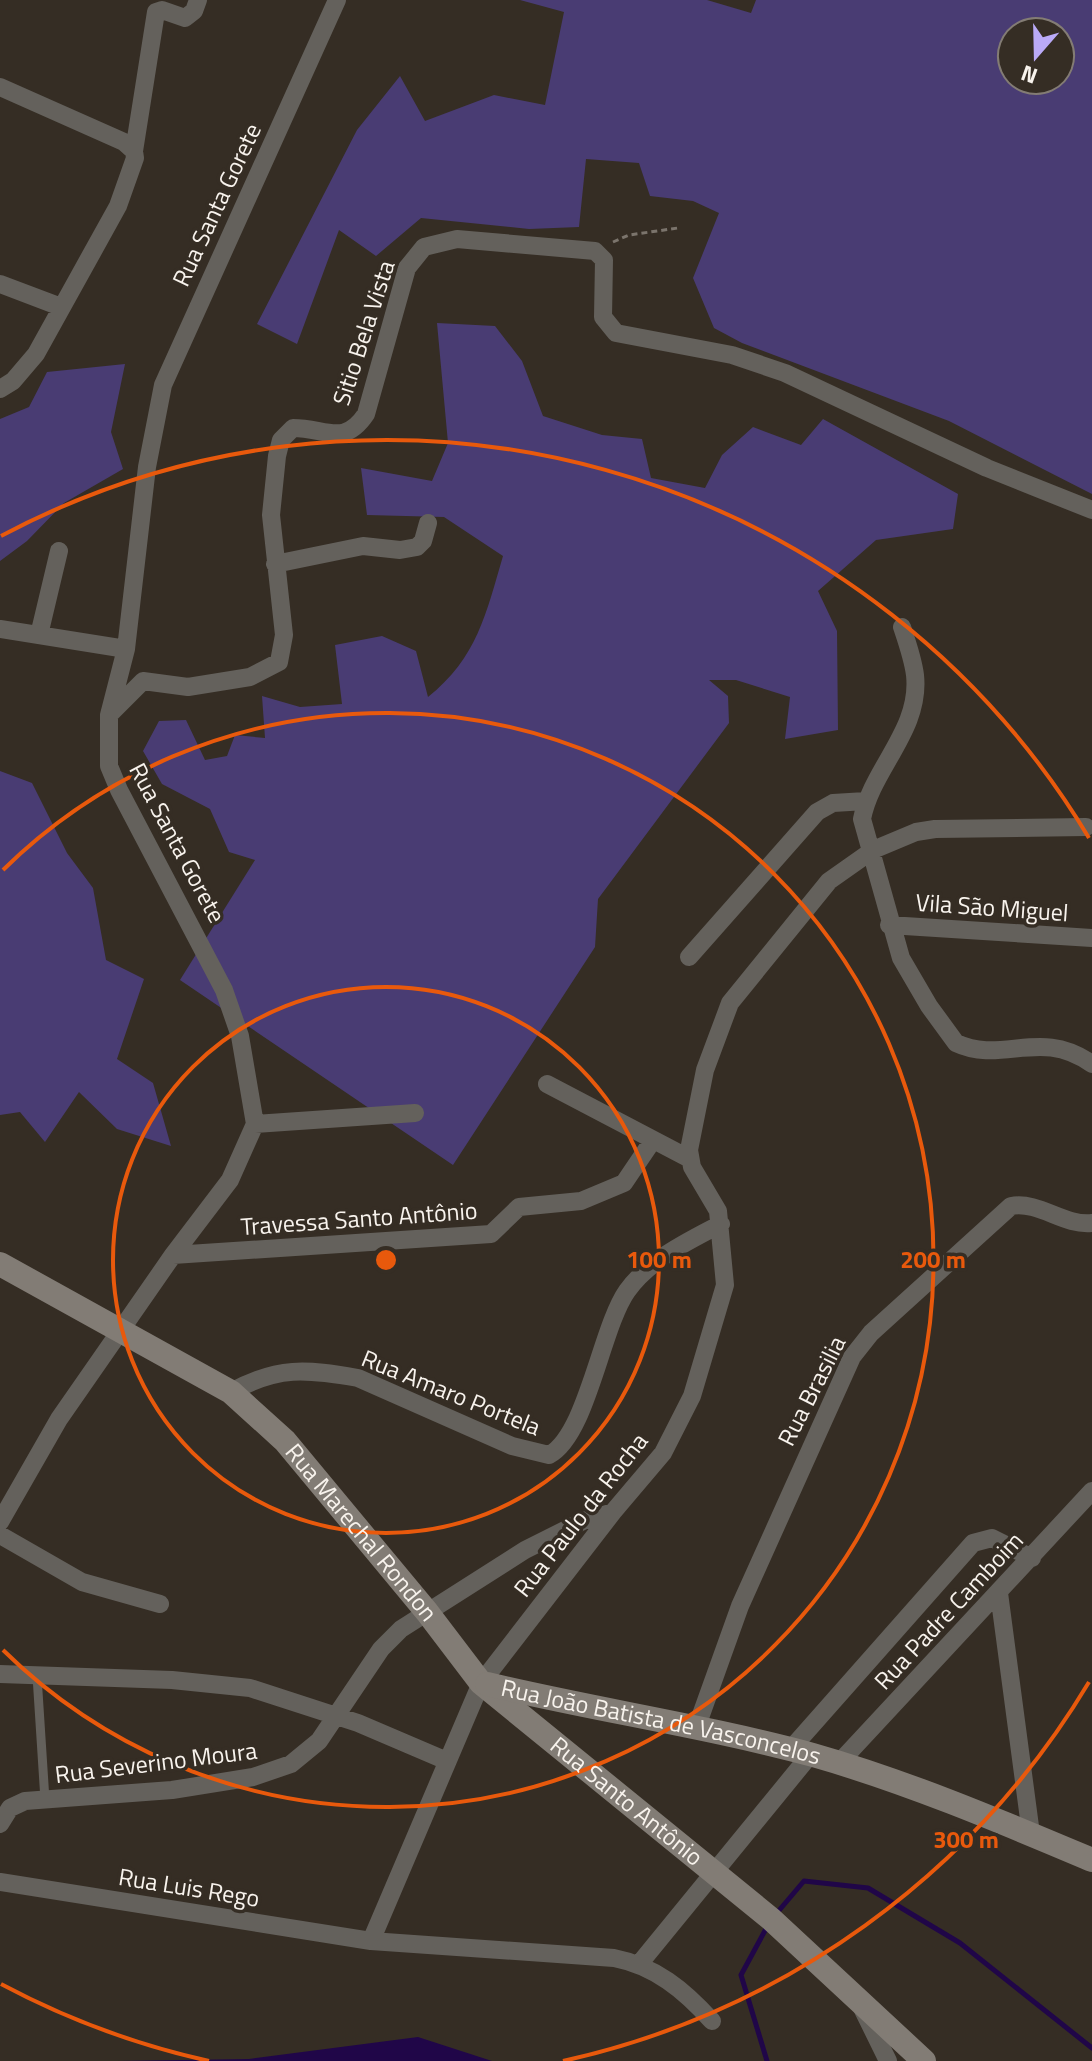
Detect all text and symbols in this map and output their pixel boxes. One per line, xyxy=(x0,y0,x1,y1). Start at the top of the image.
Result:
north arrow xyxy=(996,16,1076,96)
text: N xyxy=(1016,56,1042,93)
street label: Rua Santa Gorete xyxy=(162,117,270,292)
street label: Sitio Bela Vista xyxy=(323,256,403,410)
street label: Rua Santa Gorete xyxy=(121,756,235,929)
street label: Vila São Miguel xyxy=(914,884,1070,930)
street label: Travessa Santo Antônio xyxy=(239,1192,478,1244)
text: 100 m xyxy=(626,1241,692,1277)
text: 200 m xyxy=(900,1241,966,1277)
centre of rings xyxy=(372,1246,400,1274)
street label: Rua Brasilia xyxy=(768,1329,854,1452)
street label: Rua Amaro Portela xyxy=(356,1340,546,1444)
street label: Rua Paulo da Rocha xyxy=(505,1425,656,1604)
street label: Rua Marechal Rondon xyxy=(277,1435,447,1628)
street label: Rua Padre Camboim xyxy=(865,1523,1031,1697)
street label: Rua João Batista de Vasconcelos xyxy=(498,1669,825,1773)
street label: Rua Santo Antônio xyxy=(543,1727,711,1874)
street label: Rua Severino Moura xyxy=(53,1732,259,1792)
text: 300 m xyxy=(933,1821,999,1857)
street label: Rua Luis Rego xyxy=(116,1858,262,1916)

